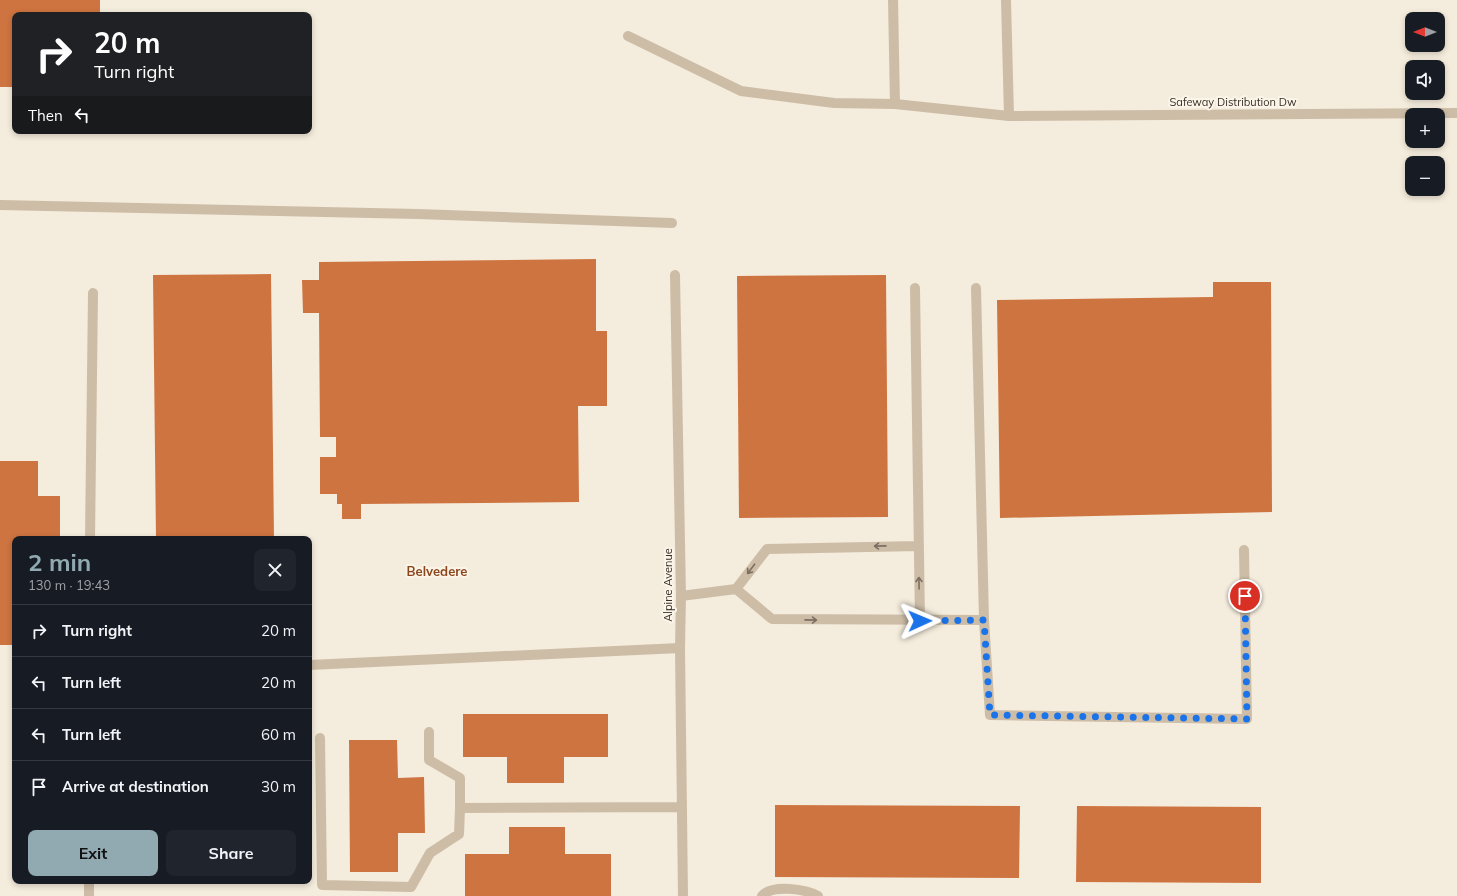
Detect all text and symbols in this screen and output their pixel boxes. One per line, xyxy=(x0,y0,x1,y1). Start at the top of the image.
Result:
north arrow xyxy=(1405,12,1445,52)
map controls xyxy=(1405,12,1445,196)
text: 20 m xyxy=(94,25,160,60)
icon: right xyxy=(28,28,80,80)
text: Turn right xyxy=(94,60,174,83)
button: sound xyxy=(1405,60,1445,100)
street label: Safeway Distribution Dw xyxy=(1169,95,1297,109)
icon: left xyxy=(71,104,93,126)
text: Then xyxy=(28,106,63,125)
button: + xyxy=(1405,108,1445,148)
button: − xyxy=(1405,156,1445,196)
one-way arrow xyxy=(874,543,887,550)
text: 2 min xyxy=(28,547,91,577)
street label: Alpine Avenue xyxy=(661,548,675,622)
button: close xyxy=(254,549,296,591)
district label: Belvedere xyxy=(407,563,467,579)
one-way arrow xyxy=(747,564,756,575)
text: 130 m · 19:43 xyxy=(28,577,110,593)
one-way arrow xyxy=(915,577,923,590)
pin xyxy=(1228,579,1262,613)
icon: arrive xyxy=(1234,585,1256,607)
position arrow xyxy=(899,600,941,642)
one-way arrow xyxy=(804,616,817,624)
icon: right xyxy=(28,620,50,642)
text: Turn right xyxy=(62,621,132,640)
text: 20 m xyxy=(261,621,296,640)
icon: left xyxy=(28,672,50,694)
text: Turn left xyxy=(62,673,121,692)
text: 20 m xyxy=(261,673,296,692)
icon: left xyxy=(28,724,50,746)
text: Turn left xyxy=(62,725,121,744)
text: 60 m xyxy=(261,725,296,744)
icon: arrive xyxy=(28,776,50,798)
text: Arrive at destination xyxy=(62,777,209,796)
text: 30 m xyxy=(261,777,296,796)
button: Exit xyxy=(28,830,158,876)
button: Share xyxy=(166,830,296,876)

